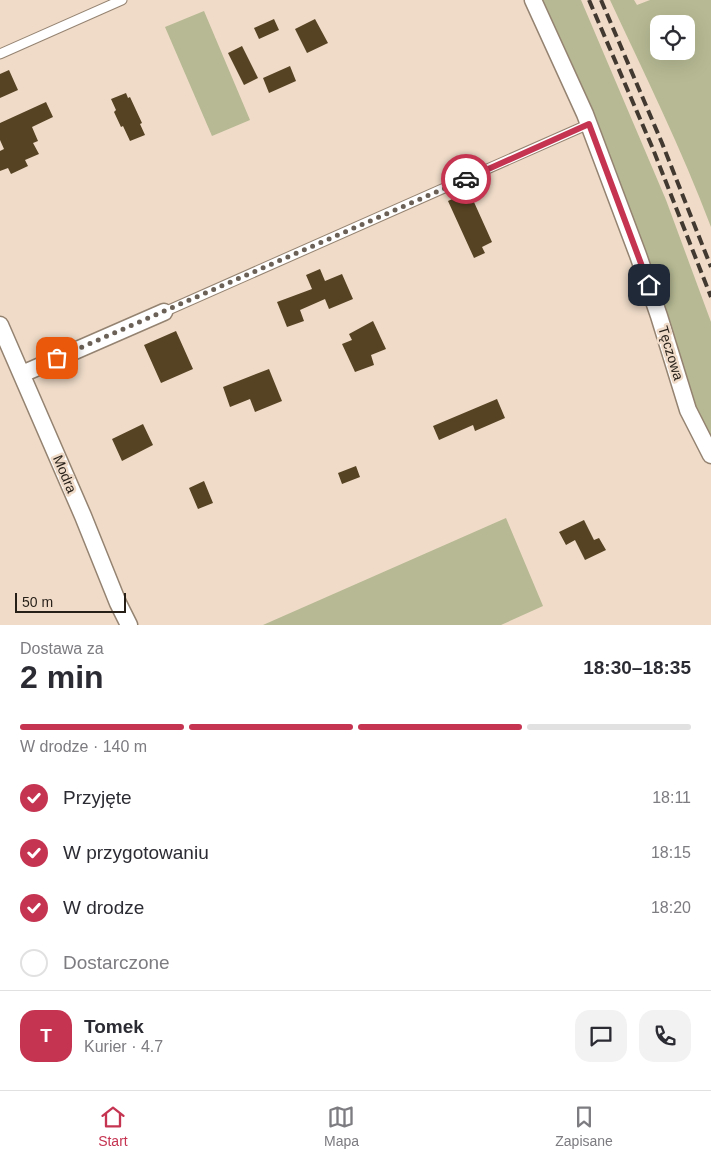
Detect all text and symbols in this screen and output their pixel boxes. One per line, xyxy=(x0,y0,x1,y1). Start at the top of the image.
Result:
map controls xyxy=(650,15,695,60)
button: locate xyxy=(650,15,695,60)
courier xyxy=(441,154,491,204)
icon: car xyxy=(452,165,480,193)
pin xyxy=(628,264,670,306)
icon: home xyxy=(635,271,663,299)
street label: Tęczowa xyxy=(655,324,687,382)
pin xyxy=(36,337,78,379)
icon: bag xyxy=(43,344,71,372)
street label: Modra xyxy=(50,453,80,496)
scale bar xyxy=(15,590,126,613)
text: 50 m xyxy=(22,594,53,610)
text: Dostawa za xyxy=(20,640,104,657)
text: 18:30–18:35 xyxy=(583,657,691,678)
text: 2 min xyxy=(20,659,104,695)
text: W drodze · 140 m xyxy=(20,738,147,755)
icon: check xyxy=(20,784,48,812)
text: Przyjęte xyxy=(63,787,132,808)
text: 18:11 xyxy=(652,789,691,806)
icon: check xyxy=(20,839,48,867)
text: W przygotowaniu xyxy=(63,842,209,863)
text: 18:15 xyxy=(651,844,691,861)
icon: check xyxy=(20,894,48,922)
text: W drodze xyxy=(63,897,144,918)
text: 18:20 xyxy=(651,899,691,916)
text: Dostarczone xyxy=(63,952,170,973)
button: chat xyxy=(575,1010,627,1062)
button: phone xyxy=(639,1010,691,1062)
text: Tomek xyxy=(84,1016,144,1037)
text: T xyxy=(40,1025,52,1046)
text: Kurier · 4.7 xyxy=(84,1038,163,1055)
tab: Start xyxy=(98,1103,128,1149)
tab: Mapa xyxy=(324,1103,359,1149)
tab: Zapisane xyxy=(555,1103,613,1149)

